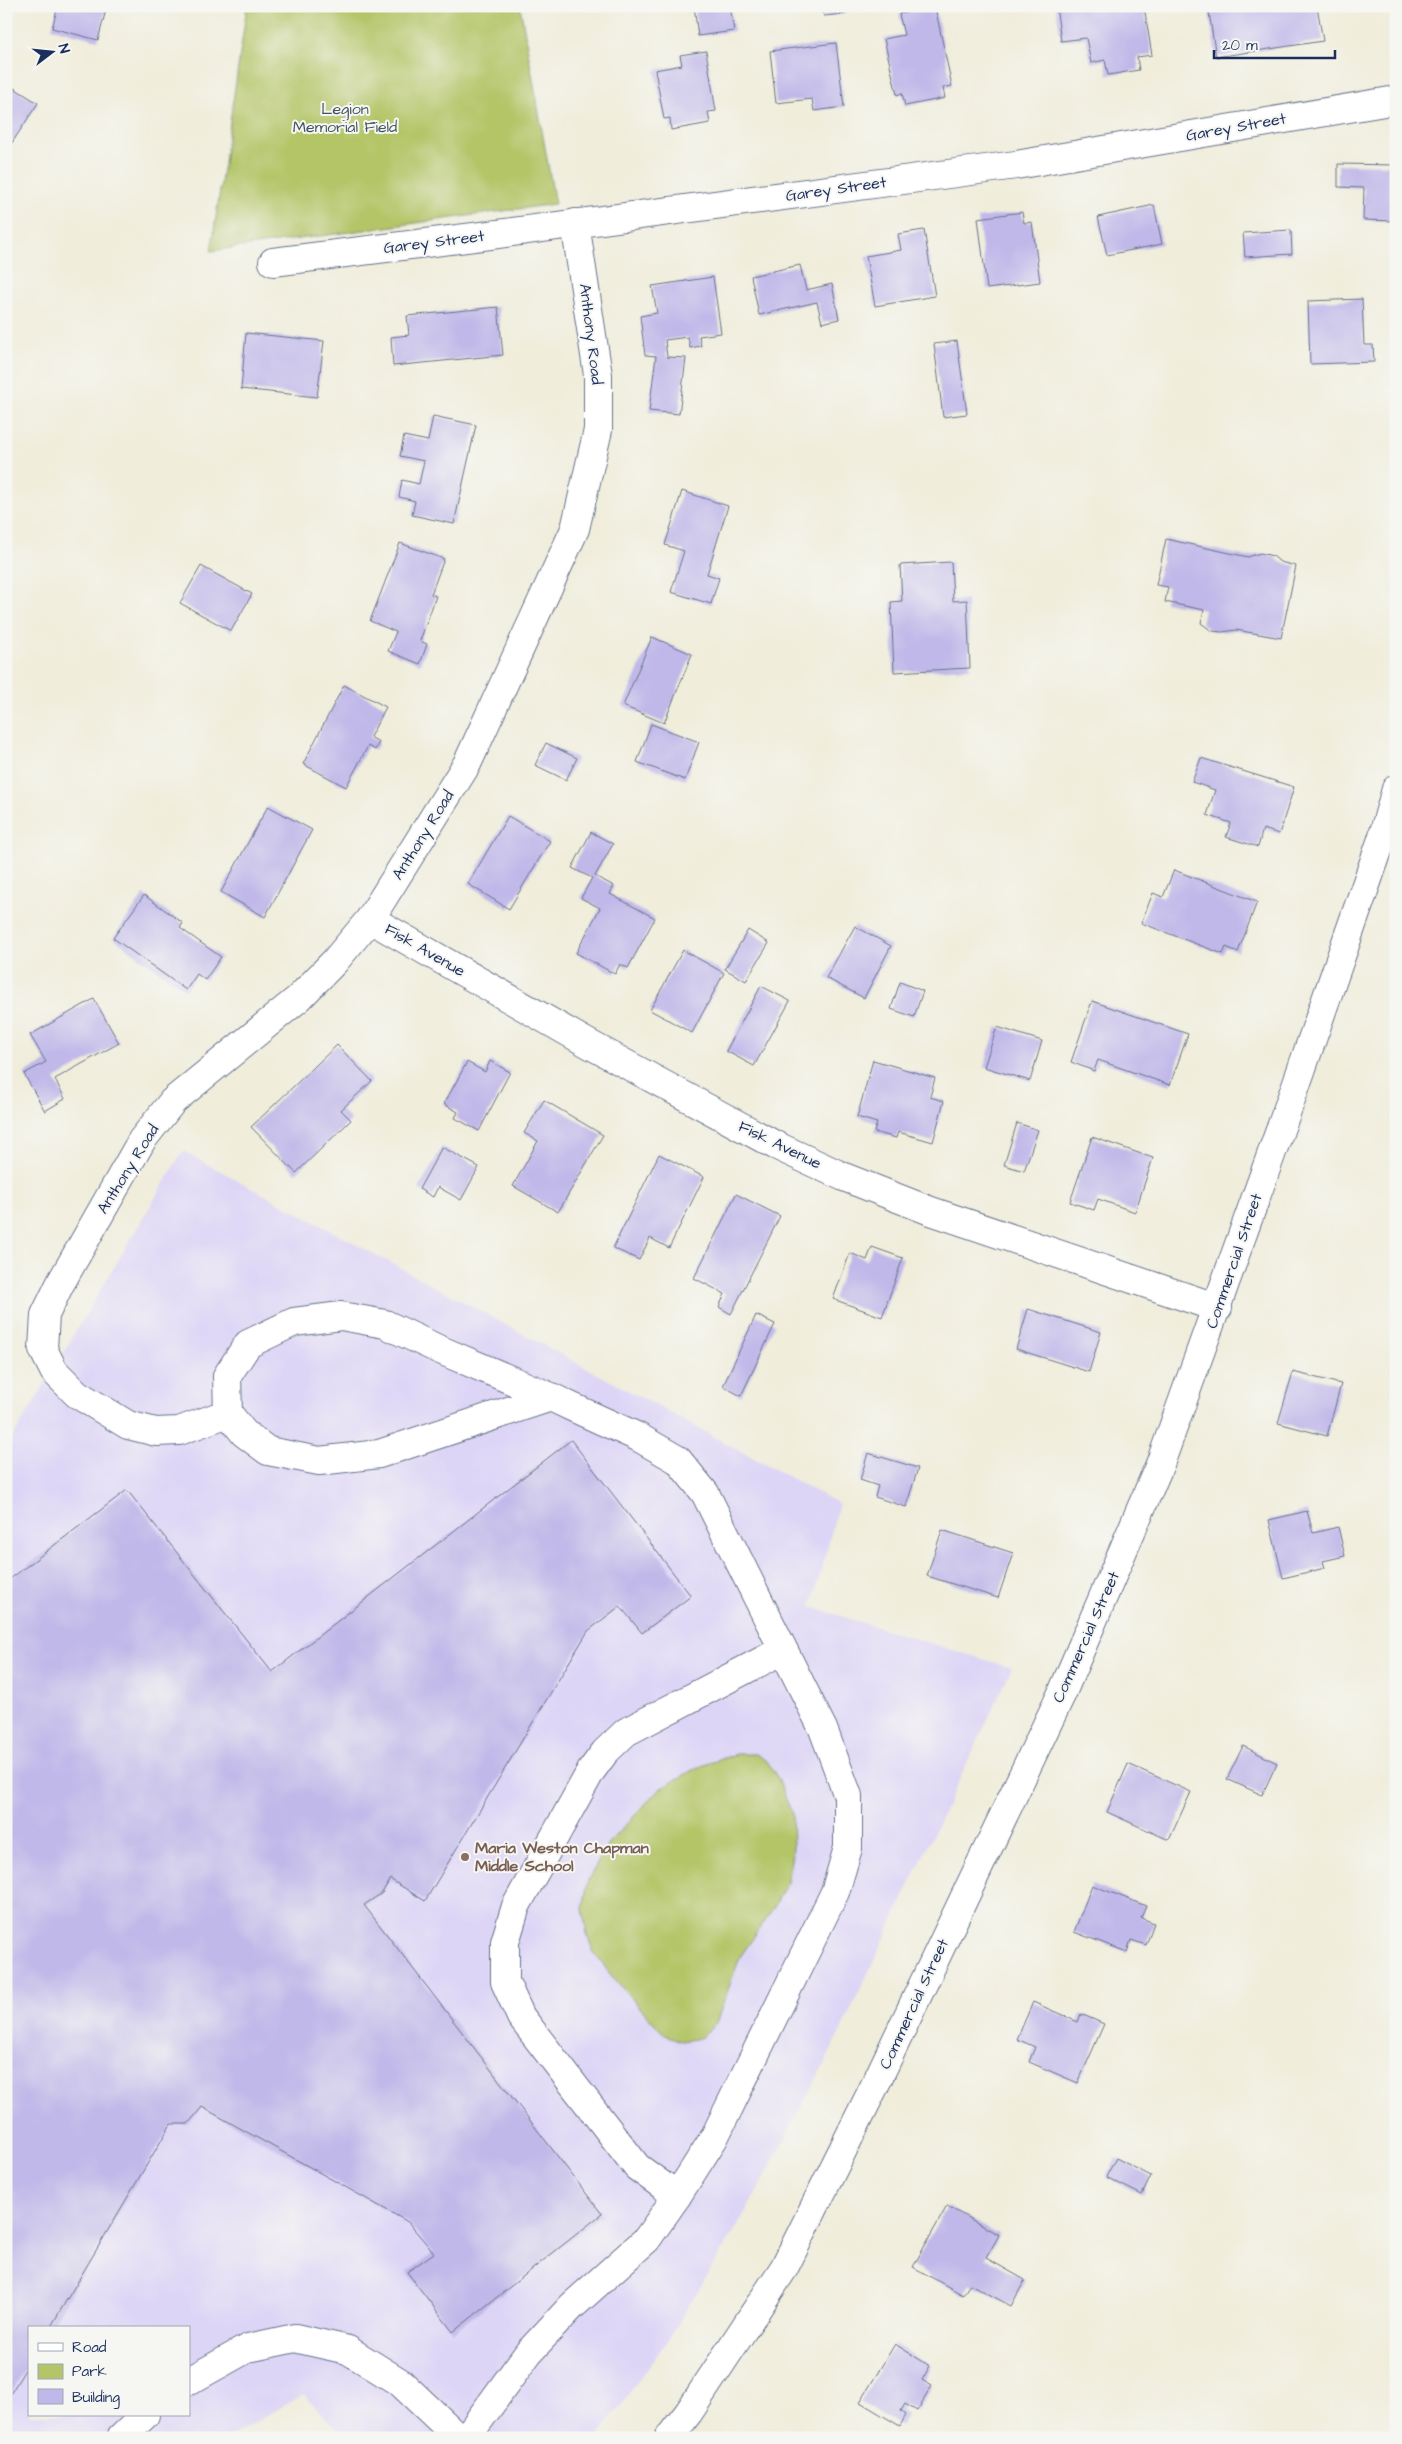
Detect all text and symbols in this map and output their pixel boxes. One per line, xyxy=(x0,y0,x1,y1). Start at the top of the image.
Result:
north arrow xyxy=(28,28,78,78)
scale bar xyxy=(1214,28,1336,60)
text: 20 m xyxy=(1222,35,1258,56)
text: N xyxy=(53,42,74,56)
park label: Legion Memorial Field xyxy=(293,98,397,138)
street label: Garey Street xyxy=(1184,107,1288,148)
street label: Garey Street xyxy=(784,171,888,208)
street label: Garey Street xyxy=(382,225,486,260)
street label: Anthony Road xyxy=(573,282,608,386)
street label: Anthony Road xyxy=(387,786,460,884)
street label: Fisk Avenue xyxy=(381,918,470,982)
street label: Fisk Avenue xyxy=(735,1115,825,1175)
street label: Anthony Road xyxy=(92,1120,165,1218)
street label: Commercial Street xyxy=(1201,1190,1268,1332)
street label: Commercial Street xyxy=(1047,1567,1125,1706)
place label: Maria Weston Chapman Middle School xyxy=(475,1837,649,1877)
marker: Maria Weston Chapman Middle School xyxy=(459,1851,471,1863)
street label: Commercial Street xyxy=(874,1935,954,2073)
legend xyxy=(28,2326,190,2416)
text: Road xyxy=(72,2337,107,2358)
text: Park xyxy=(72,2361,107,2382)
text: Building xyxy=(72,2387,120,2409)

